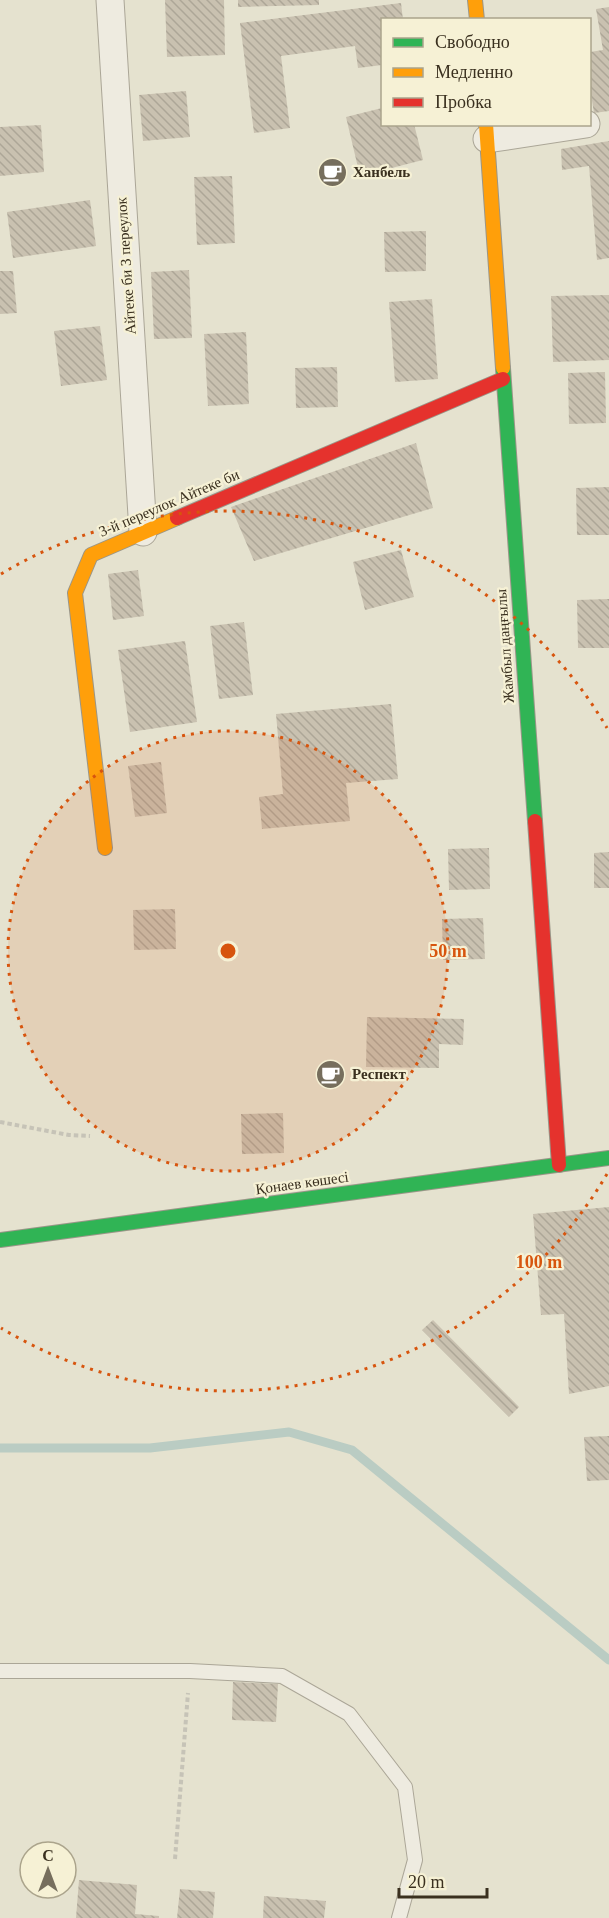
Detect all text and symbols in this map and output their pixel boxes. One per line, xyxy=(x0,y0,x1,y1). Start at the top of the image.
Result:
legend xyxy=(381,18,591,126)
text: Свободно xyxy=(435,32,510,52)
text: Медленно xyxy=(435,62,513,82)
text: Пробка xyxy=(435,92,492,112)
cafe icon: Ханбель xyxy=(316,156,348,188)
place label: Ханбель xyxy=(353,164,410,180)
street label: Айтеке би 3 переулок xyxy=(113,196,139,335)
street label: 3-й переулок Айтеке би xyxy=(97,466,241,540)
street label: Жамбыл даңғылы xyxy=(493,588,517,704)
centre of rings xyxy=(218,941,238,961)
text: 50 m xyxy=(429,941,467,961)
cafe icon: Респект xyxy=(315,1058,347,1090)
place label: Респект xyxy=(352,1066,406,1082)
street label: Қонаев көшесі xyxy=(254,1169,350,1197)
text: 100 m xyxy=(516,1252,562,1272)
north arrow xyxy=(18,1840,78,1900)
text: С xyxy=(42,1847,54,1864)
scale bar xyxy=(399,1861,488,1899)
text: 20 m xyxy=(408,1872,445,1892)

